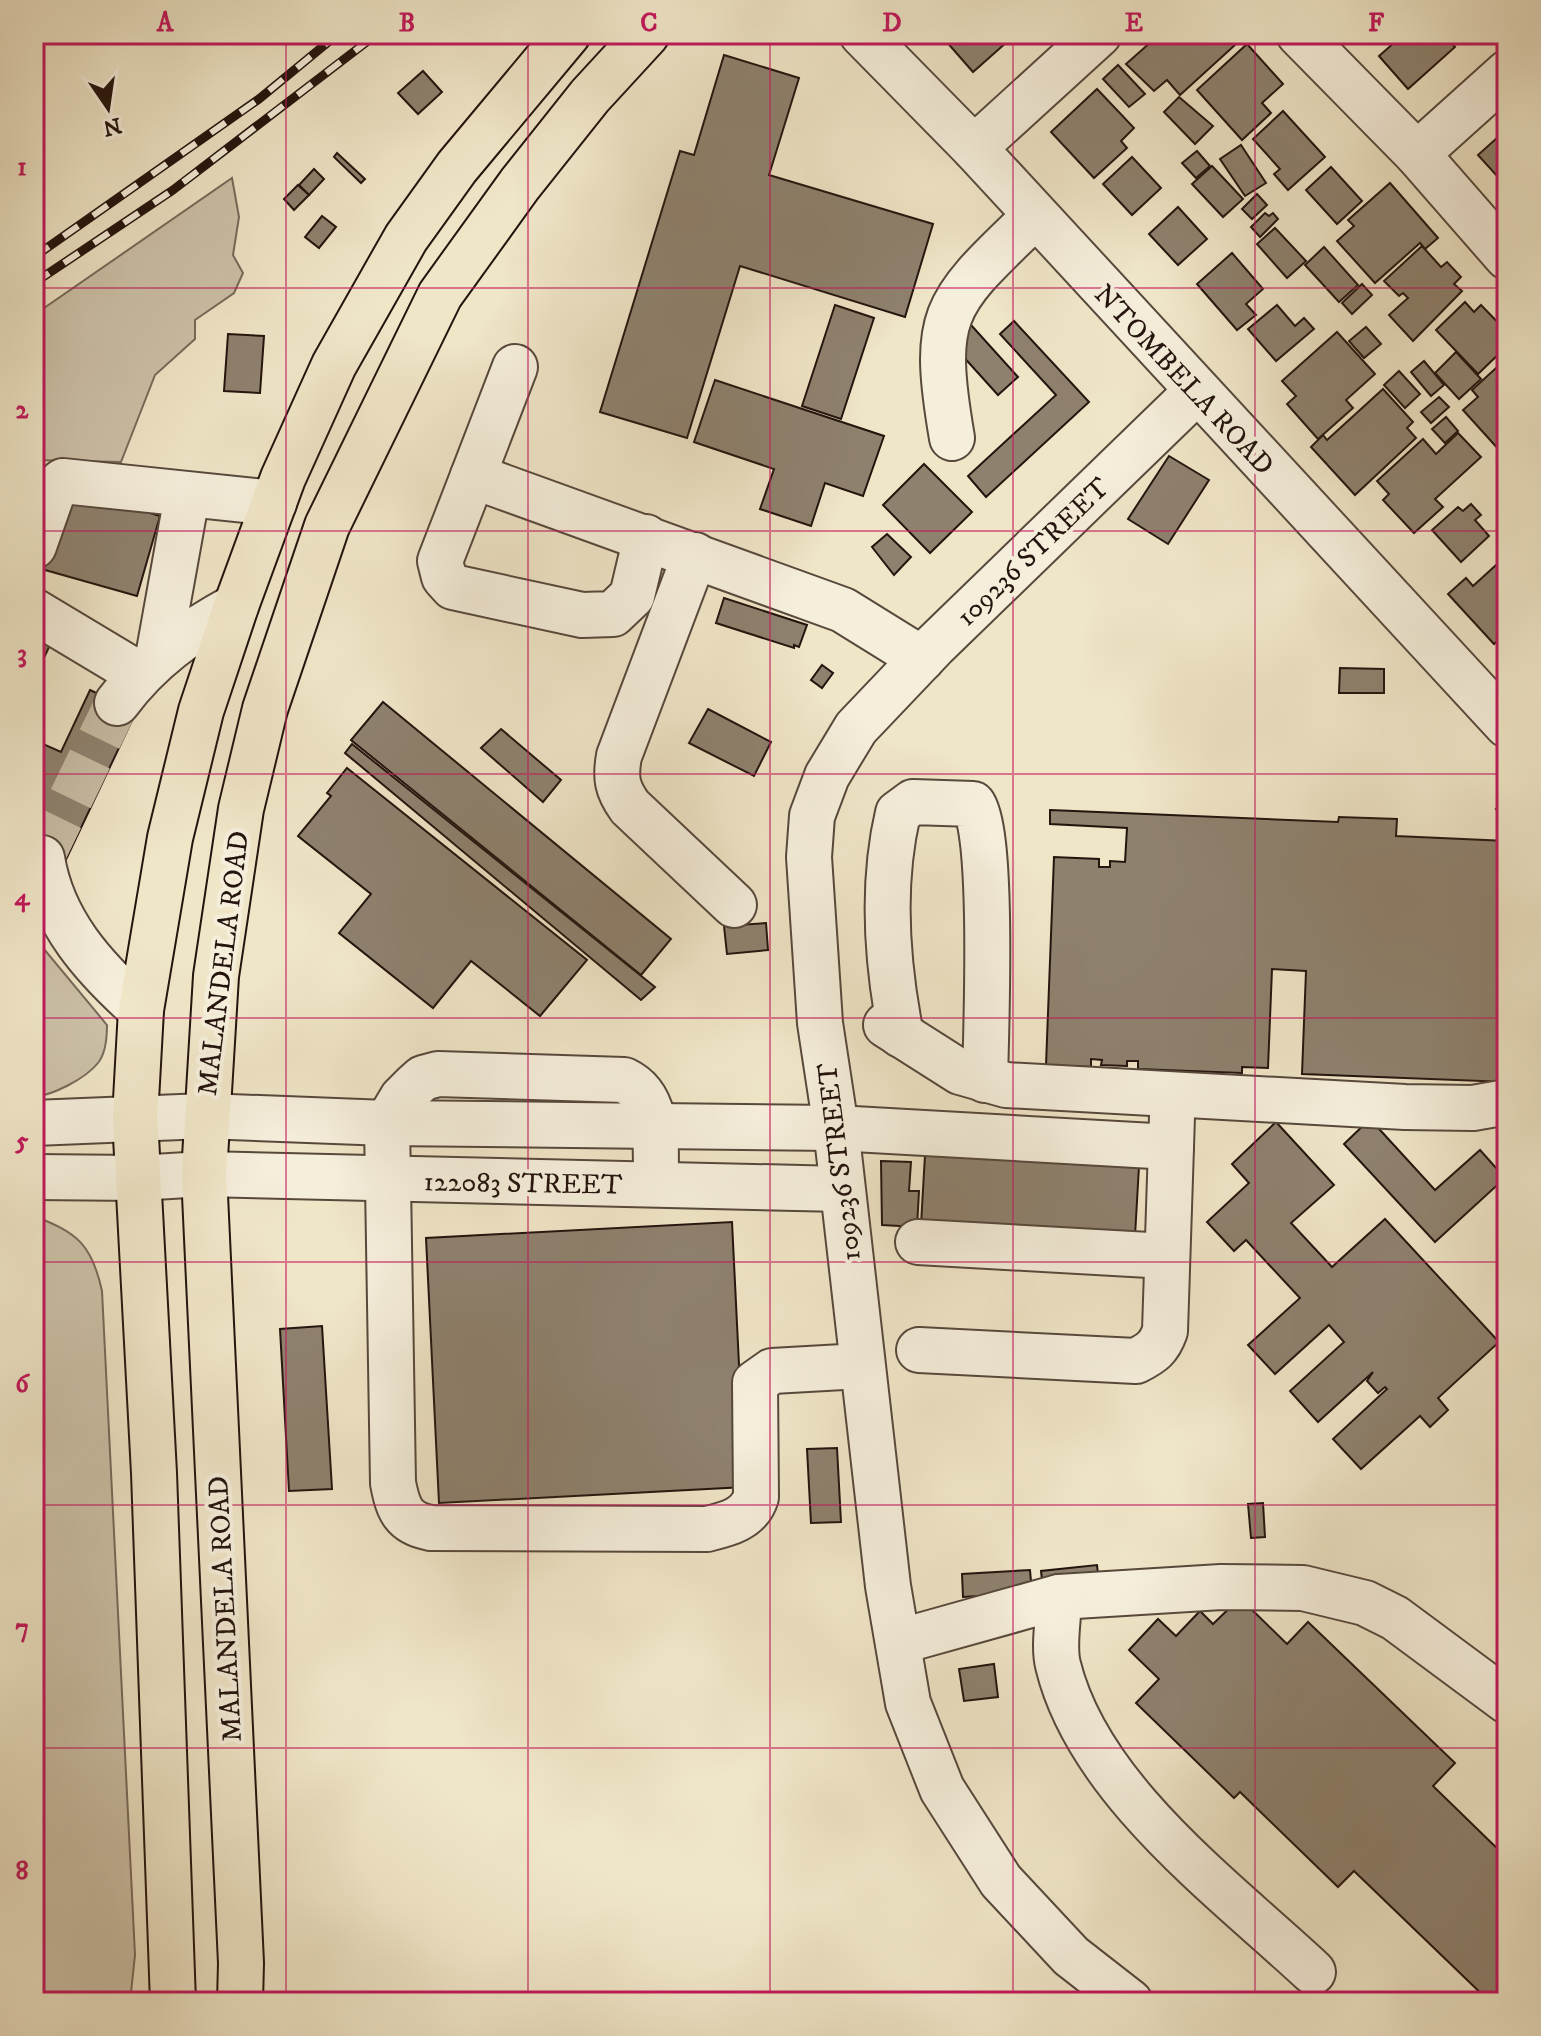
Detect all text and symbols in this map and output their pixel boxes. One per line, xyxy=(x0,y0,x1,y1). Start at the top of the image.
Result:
text: A xyxy=(156,7,175,40)
text: B xyxy=(399,7,415,40)
text: C xyxy=(640,7,658,40)
text: D xyxy=(882,7,902,40)
text: E xyxy=(1125,7,1143,40)
text: F xyxy=(1368,7,1385,40)
north arrow xyxy=(68,68,148,148)
text: N xyxy=(100,111,124,141)
text: 1 xyxy=(17,151,27,184)
street label: NTOMBELA ROAD xyxy=(1087,277,1281,483)
text: 2 xyxy=(16,394,30,427)
street label: 109236 STREET xyxy=(949,470,1117,634)
text: 3 xyxy=(17,638,27,671)
street label: MALANDELA ROAD xyxy=(190,829,257,1098)
text: 4 xyxy=(15,881,31,914)
street label: 109236 STREET xyxy=(810,1061,869,1263)
text: 5 xyxy=(15,1125,29,1158)
street label: 122083 STREET xyxy=(423,1164,623,1203)
text: 6 xyxy=(15,1368,30,1401)
street label: MALANDELA ROAD xyxy=(201,1475,250,1743)
text: 7 xyxy=(15,1612,29,1645)
text: 8 xyxy=(15,1855,29,1888)

